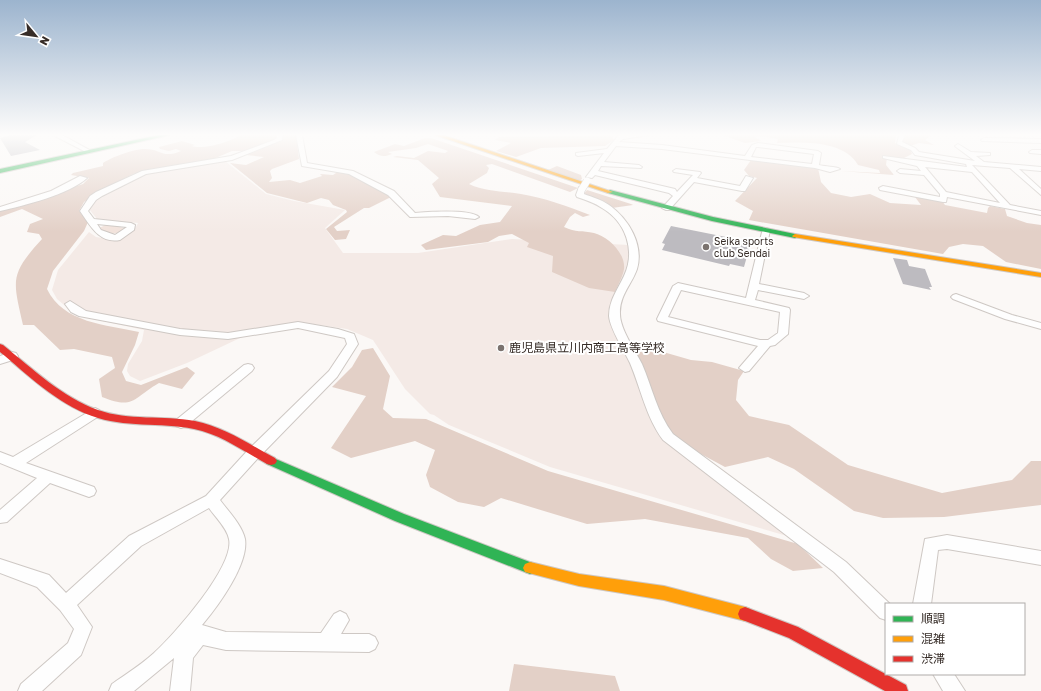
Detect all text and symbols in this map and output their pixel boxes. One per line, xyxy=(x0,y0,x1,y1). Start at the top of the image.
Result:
north arrow xyxy=(16,16,56,56)
text: N xyxy=(37,34,53,48)
place label: Seika sports club Sendai xyxy=(714,235,773,259)
marker: Seika sports club Sendai xyxy=(701,242,711,252)
place label: 鹿児島県立川内商工高等学校 xyxy=(509,340,665,355)
marker: 鹿児島県立川内商工高等学校 xyxy=(496,343,506,353)
legend xyxy=(885,603,1025,675)
text: 順調 xyxy=(921,611,945,626)
text: 混雑 xyxy=(921,631,945,646)
text: 渋滞 xyxy=(921,651,945,666)

